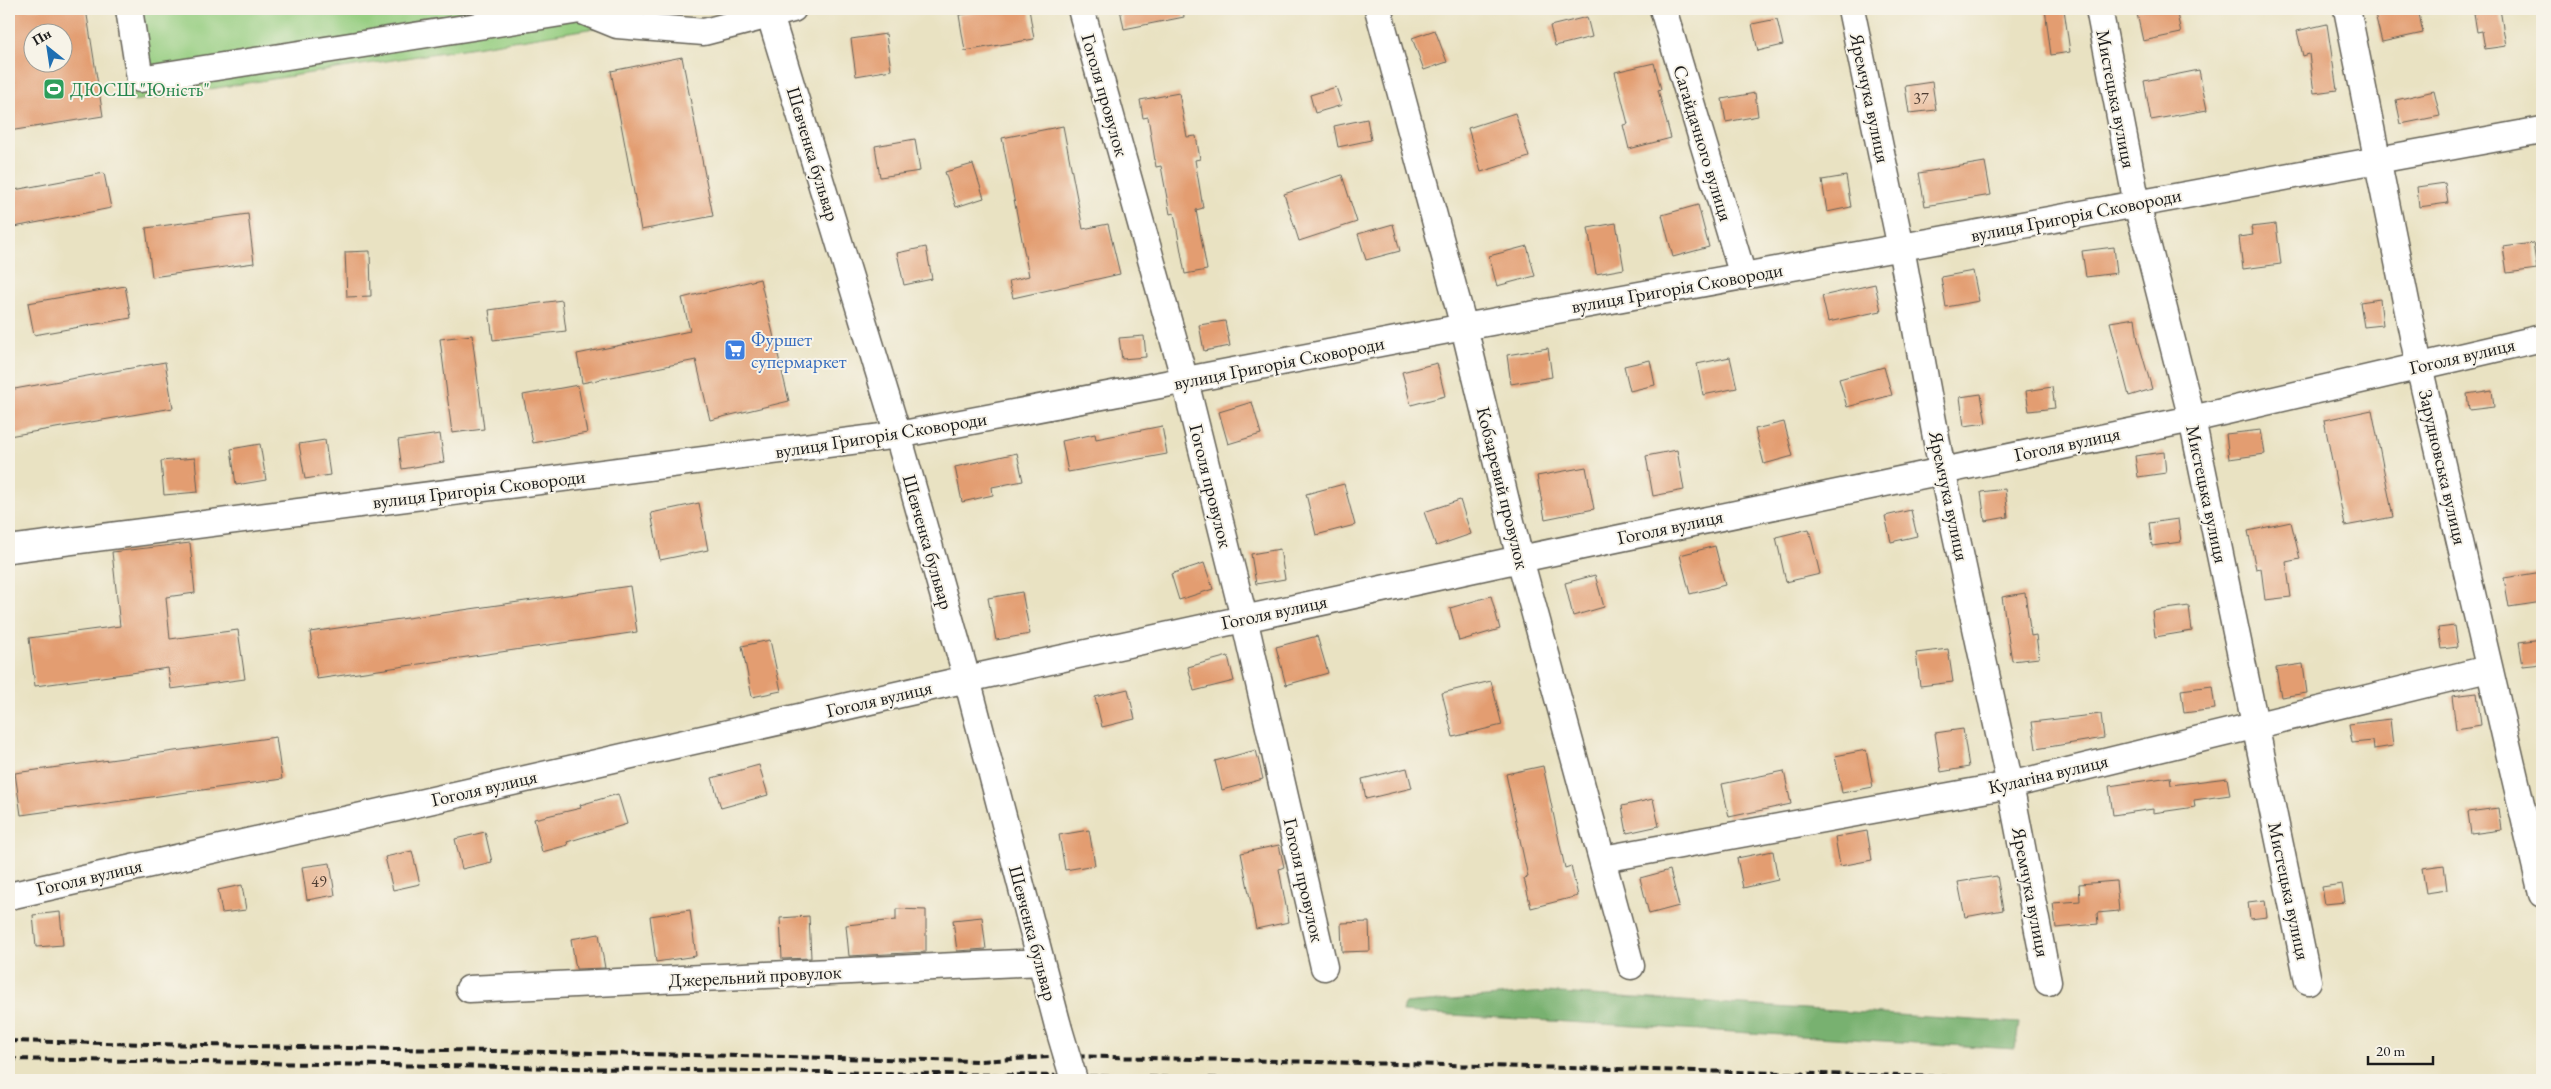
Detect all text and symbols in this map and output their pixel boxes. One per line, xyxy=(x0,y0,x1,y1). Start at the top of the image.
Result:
north arrow xyxy=(22,22,72,72)
text: Пн xyxy=(29,24,54,49)
street label: Мистецька вулиця xyxy=(2090,28,2142,171)
street label: Яремчука вулиця xyxy=(1844,30,1896,166)
street label: Гоголя провулок xyxy=(1076,31,1134,159)
street label: Сагайдачного вулиця xyxy=(1667,62,1739,225)
sports icon: ДЮСШ "Юність" xyxy=(42,77,66,101)
place label: ДЮСШ "Юність" xyxy=(70,77,210,102)
street label: Шевченка бульвар xyxy=(781,84,845,224)
house number: 37 xyxy=(1913,88,1929,109)
street label: вулиця Григорія Сковороди xyxy=(1969,182,2183,248)
street label: вулиця Григорія Сковороди xyxy=(1569,257,1785,319)
place label: Фуршет супермаркет xyxy=(751,327,847,374)
street label: вулиця Григорія Сковороди xyxy=(1172,330,1386,396)
street label: Гоголя вулиця xyxy=(2407,332,2518,380)
supermarket icon: Фуршет супермаркет xyxy=(723,338,747,362)
street label: Зарудновська вулиця xyxy=(2413,387,2473,548)
street label: Кобзаревий провулок xyxy=(1471,404,1535,572)
street label: вулиця Григорія Сковороди xyxy=(773,406,989,464)
street label: Гоголя вулиця xyxy=(2012,420,2123,467)
street label: Гоголя провулок xyxy=(1184,422,1238,550)
street label: Мистецька вулиця xyxy=(2180,423,2234,566)
street label: Яремчука вулиця xyxy=(1923,428,1975,564)
street label: вулиця Григорія Сковороди xyxy=(371,464,587,514)
street label: Шевченка бульвар xyxy=(897,472,959,613)
street label: Гоголя вулиця xyxy=(1615,503,1726,550)
street label: Гоголя вулиця xyxy=(1219,588,1330,635)
street label: Гоголя вулиця xyxy=(824,675,935,723)
street label: Кулагіна вулиця xyxy=(1986,748,2111,800)
street label: Гоголя вулиця xyxy=(429,764,540,812)
street label: Гоголя провулок xyxy=(1278,815,1330,945)
street label: Мистецька вулиця xyxy=(2262,820,2316,963)
street label: Яремчука вулиця xyxy=(2006,824,2056,960)
street label: Гоголя вулиця xyxy=(34,853,145,901)
street label: Шевченка бульвар xyxy=(1003,862,1063,1004)
house number: 49 xyxy=(311,871,327,892)
street label: Джерельний провулок xyxy=(668,959,842,993)
scale bar xyxy=(2368,1034,2434,1066)
text: 20 m xyxy=(2376,1041,2405,1060)

